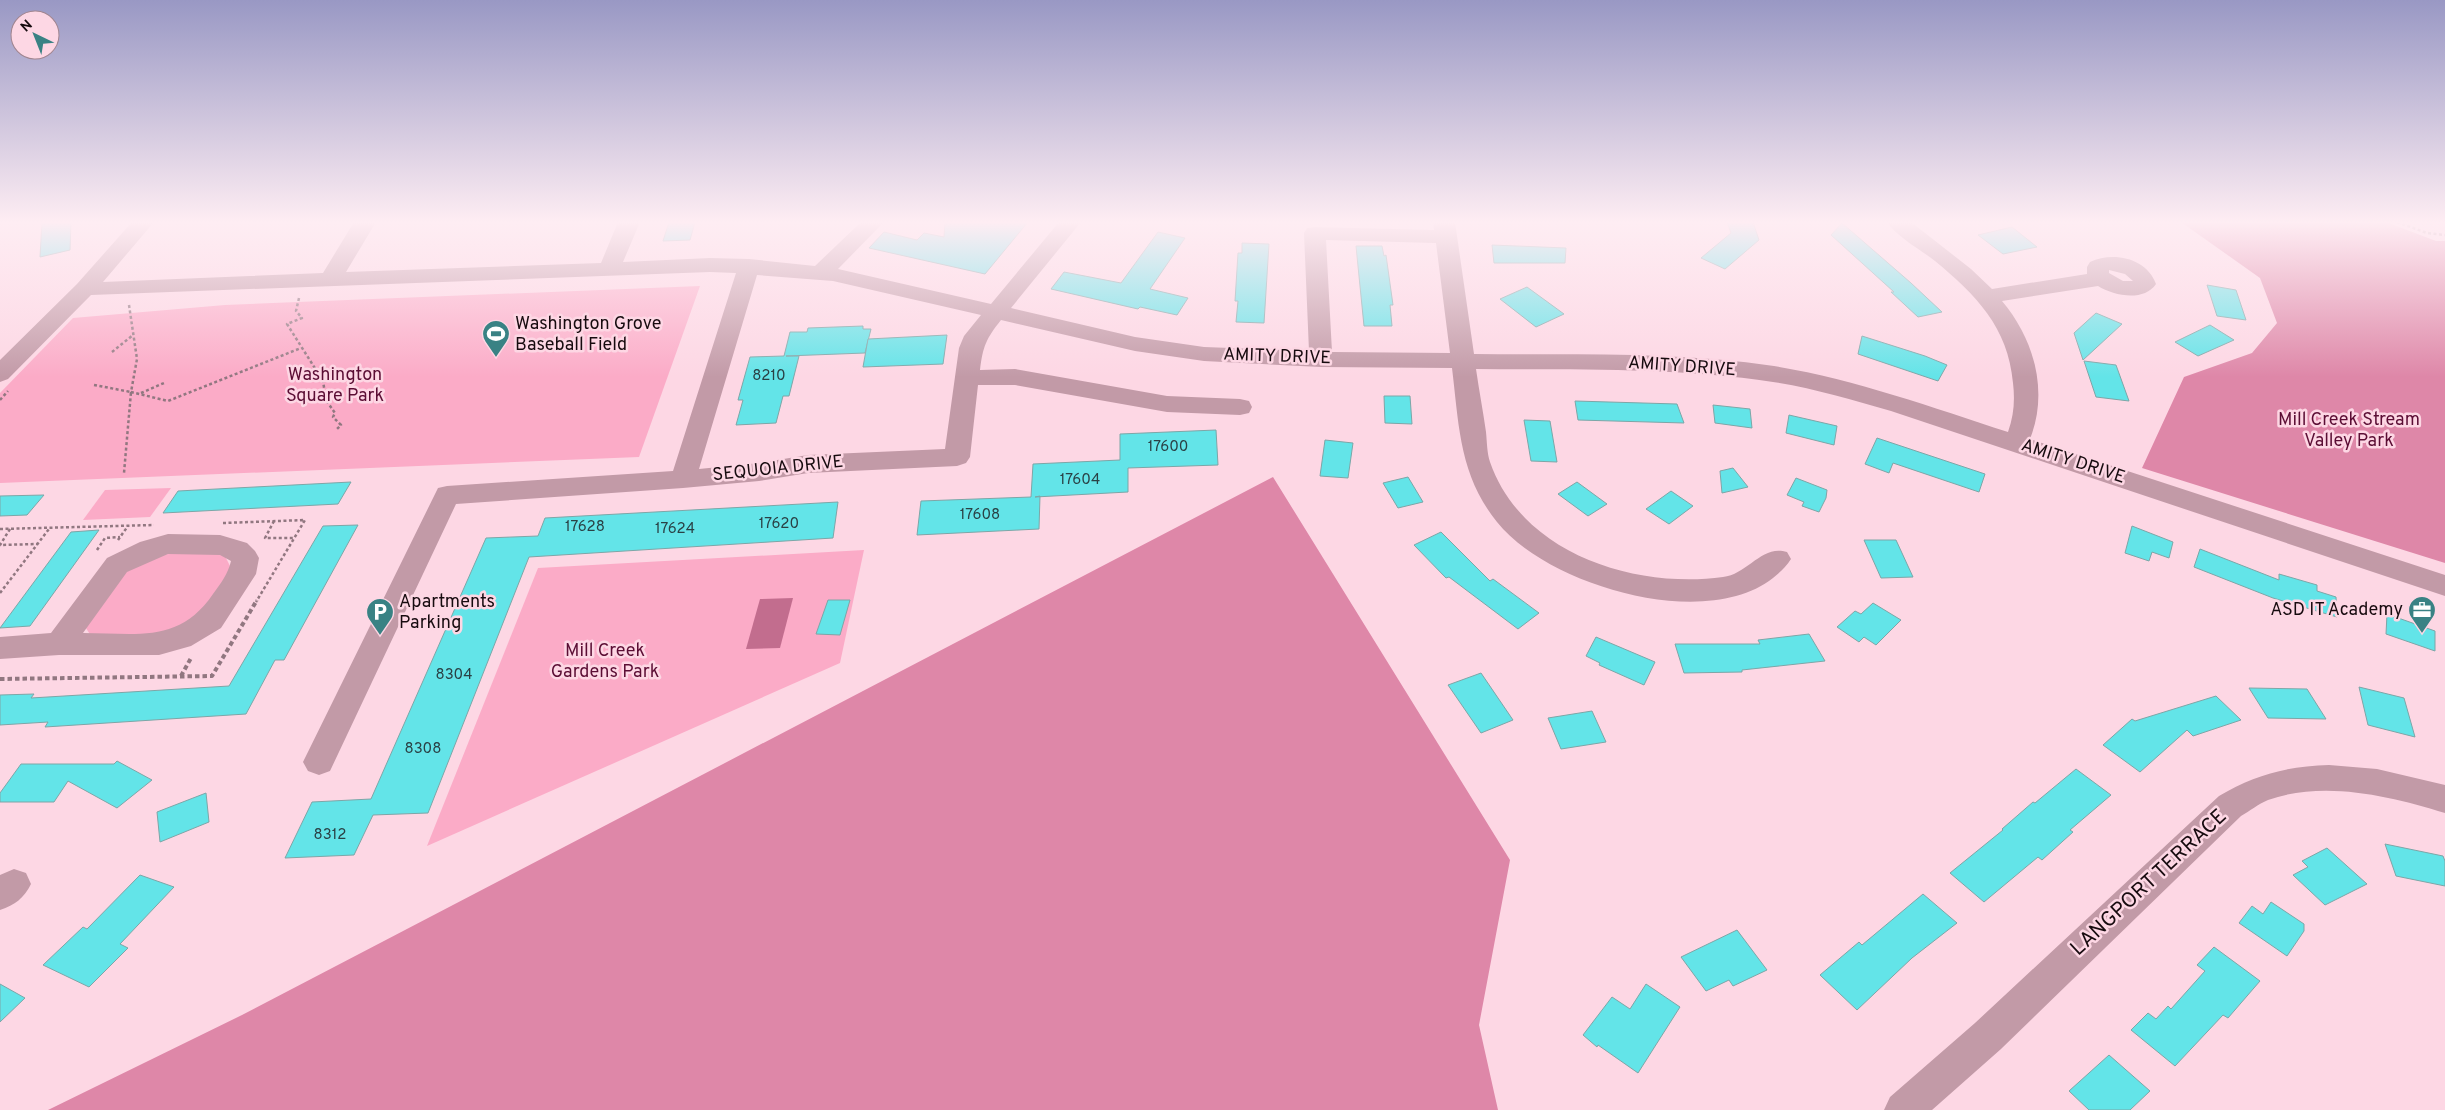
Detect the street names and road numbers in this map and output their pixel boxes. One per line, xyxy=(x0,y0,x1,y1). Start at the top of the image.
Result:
street label: AMITY DRIVE xyxy=(1223,344,1331,370)
street label: AMITY DRIVE xyxy=(1627,352,1737,382)
street label: AMITY DRIVE xyxy=(2018,434,2128,490)
street label: SEQUOIA DRIVE xyxy=(711,451,845,487)
street label: LANGPORT TERRACE xyxy=(2065,804,2233,962)

